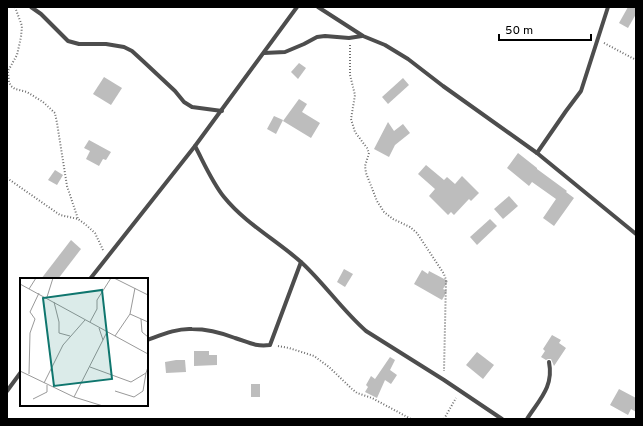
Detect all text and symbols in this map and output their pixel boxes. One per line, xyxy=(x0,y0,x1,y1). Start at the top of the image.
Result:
scale bar xyxy=(499,16,591,42)
text: 50 m xyxy=(505,23,533,39)
inset map xyxy=(20,278,148,406)

